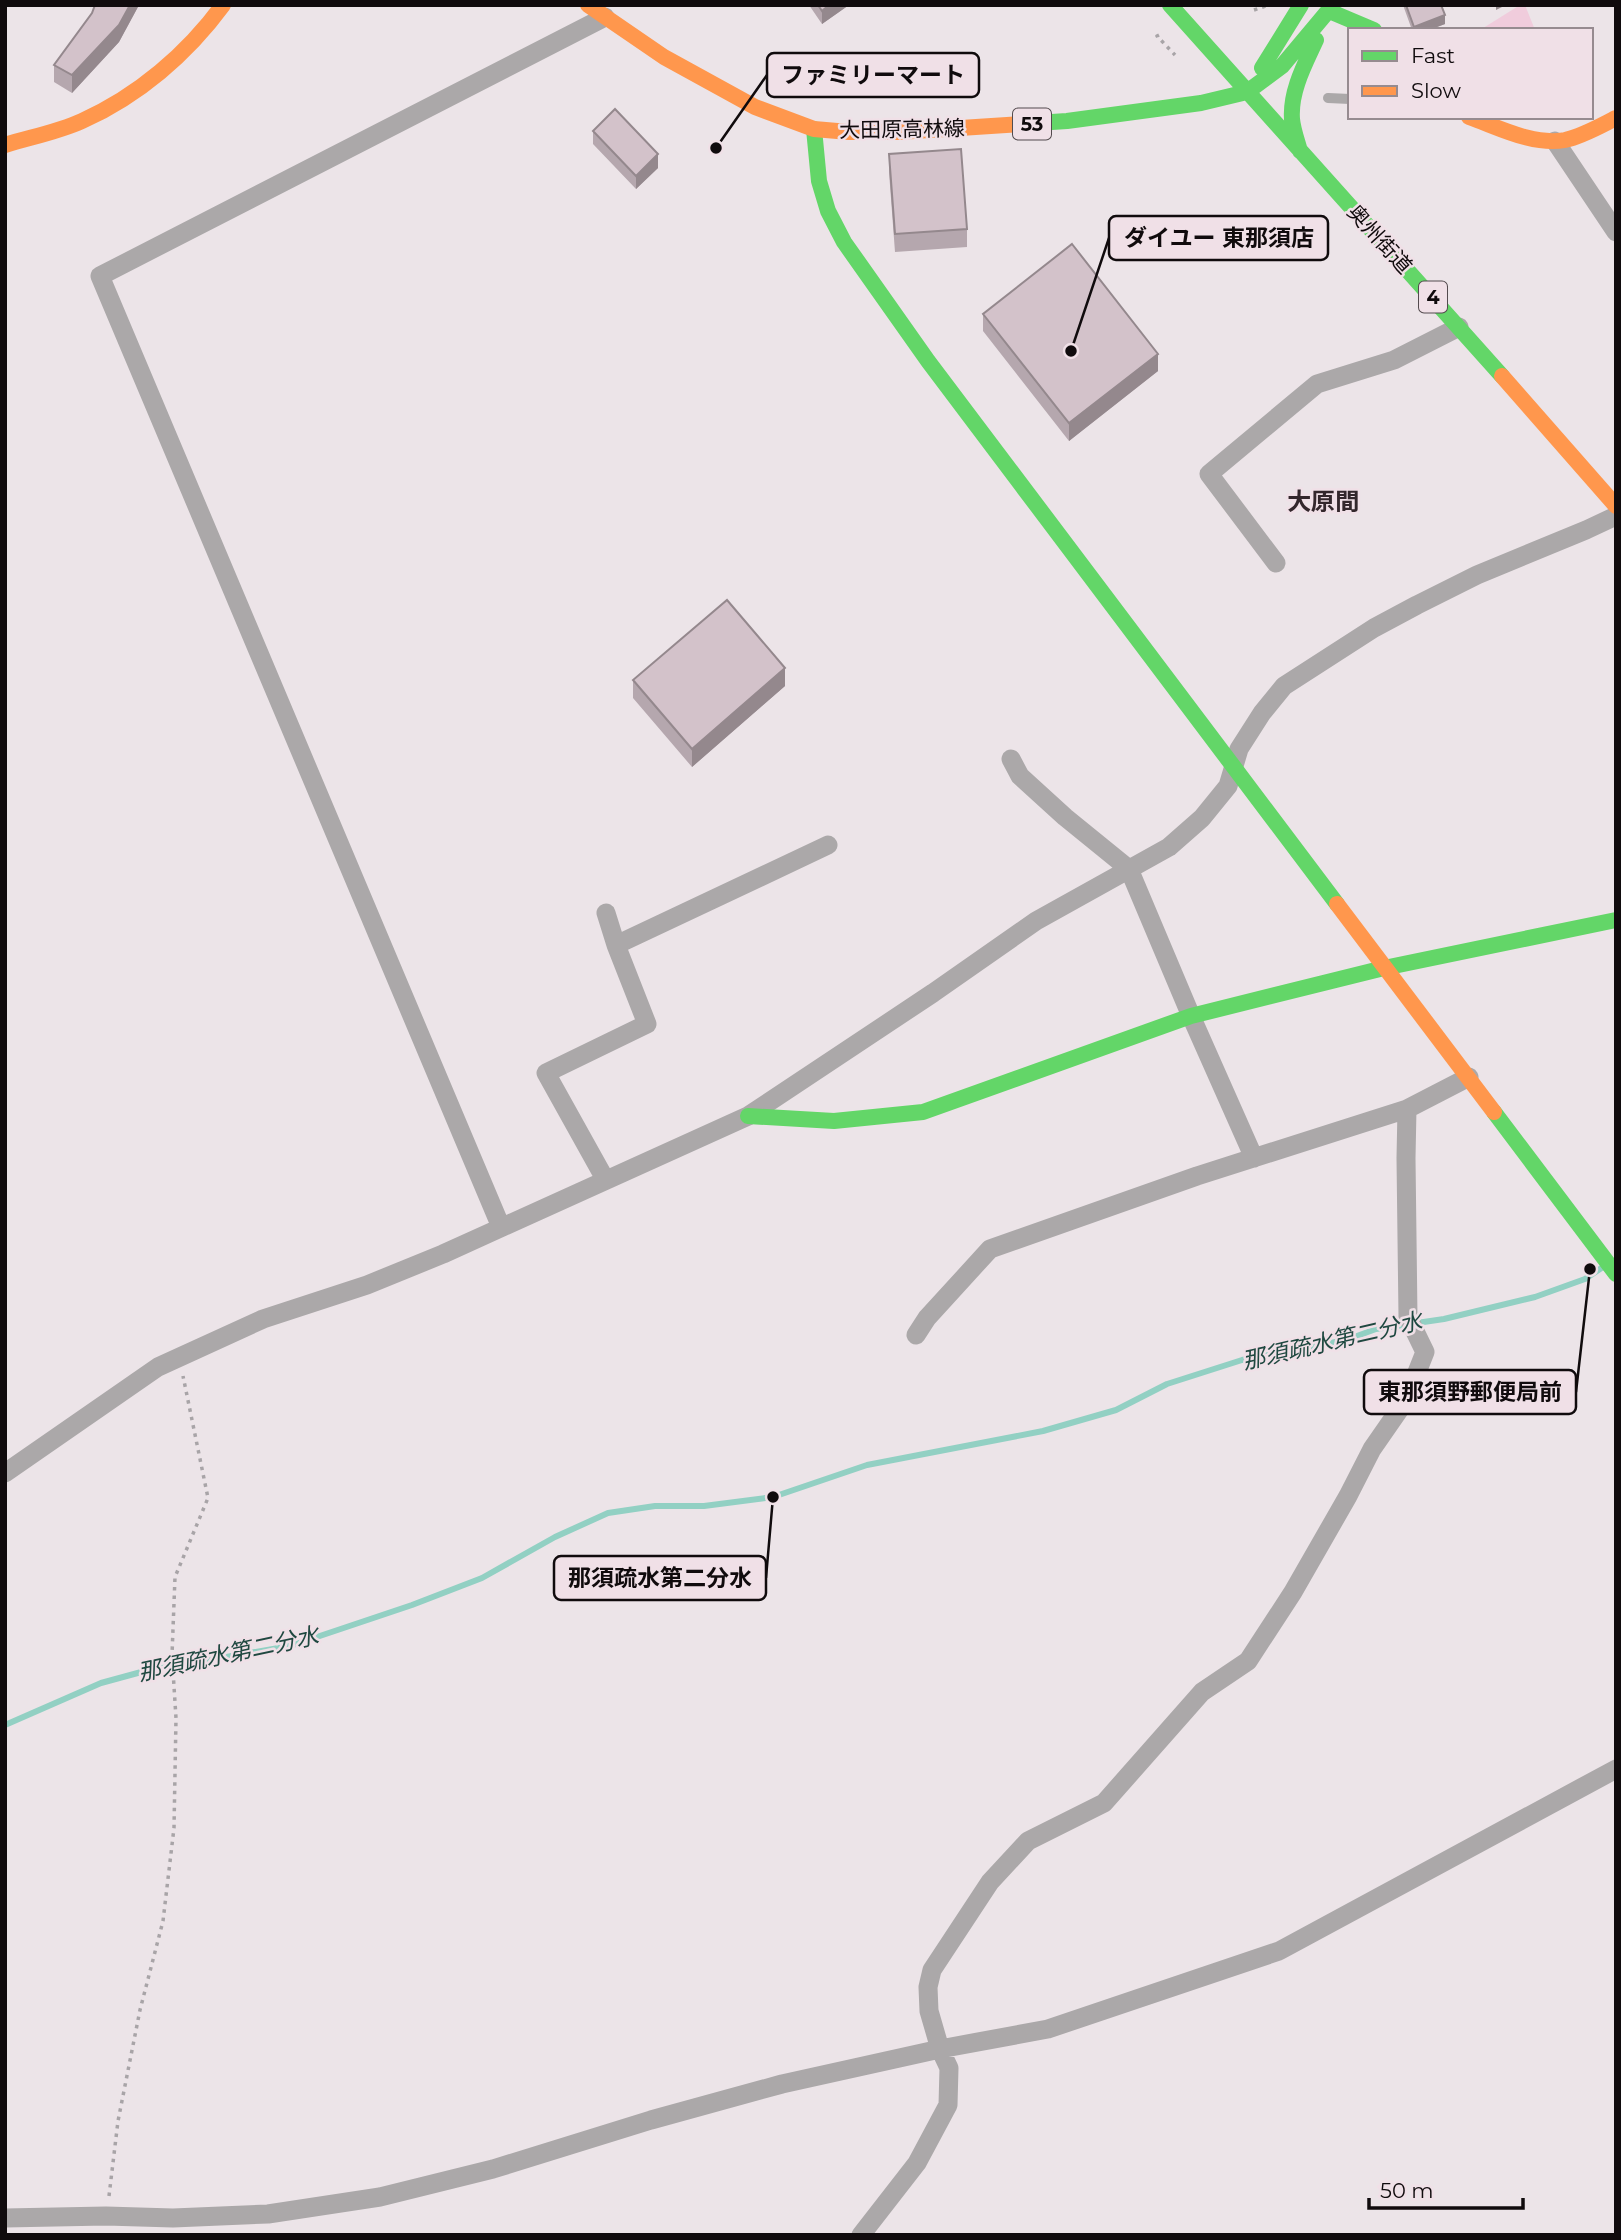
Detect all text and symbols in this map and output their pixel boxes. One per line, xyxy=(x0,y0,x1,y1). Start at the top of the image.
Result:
legend xyxy=(1348,28,1593,119)
text: Fast xyxy=(1411,43,1455,68)
callout: ファミリーマート xyxy=(767,53,979,97)
text: ファミリーマート xyxy=(781,61,965,89)
text: Slow xyxy=(1411,78,1461,103)
road number: 53 xyxy=(1013,108,1051,140)
street label: 大田原高林線 xyxy=(839,115,965,143)
street label: 奥州街道 xyxy=(1343,199,1417,279)
callout: ダイユー 東那須店 xyxy=(1109,216,1328,260)
text: ダイユー 東那須店 xyxy=(1124,224,1314,252)
road number: 4 xyxy=(1419,282,1447,312)
district label: 大原間 xyxy=(1287,487,1359,516)
water label: 那須疏水第二分水 xyxy=(1239,1306,1428,1375)
callout: 東那須野郵便局前 xyxy=(1364,1370,1576,1414)
text: 東那須野郵便局前 xyxy=(1378,1378,1562,1406)
callout: 那須疏水第二分水 xyxy=(554,1556,766,1600)
text: 那須疏水第二分水 xyxy=(568,1564,752,1592)
water label: 那須疏水第二分水 xyxy=(135,1621,324,1687)
scale bar xyxy=(1369,2166,1523,2210)
text: 50 m xyxy=(1380,2178,1434,2203)

